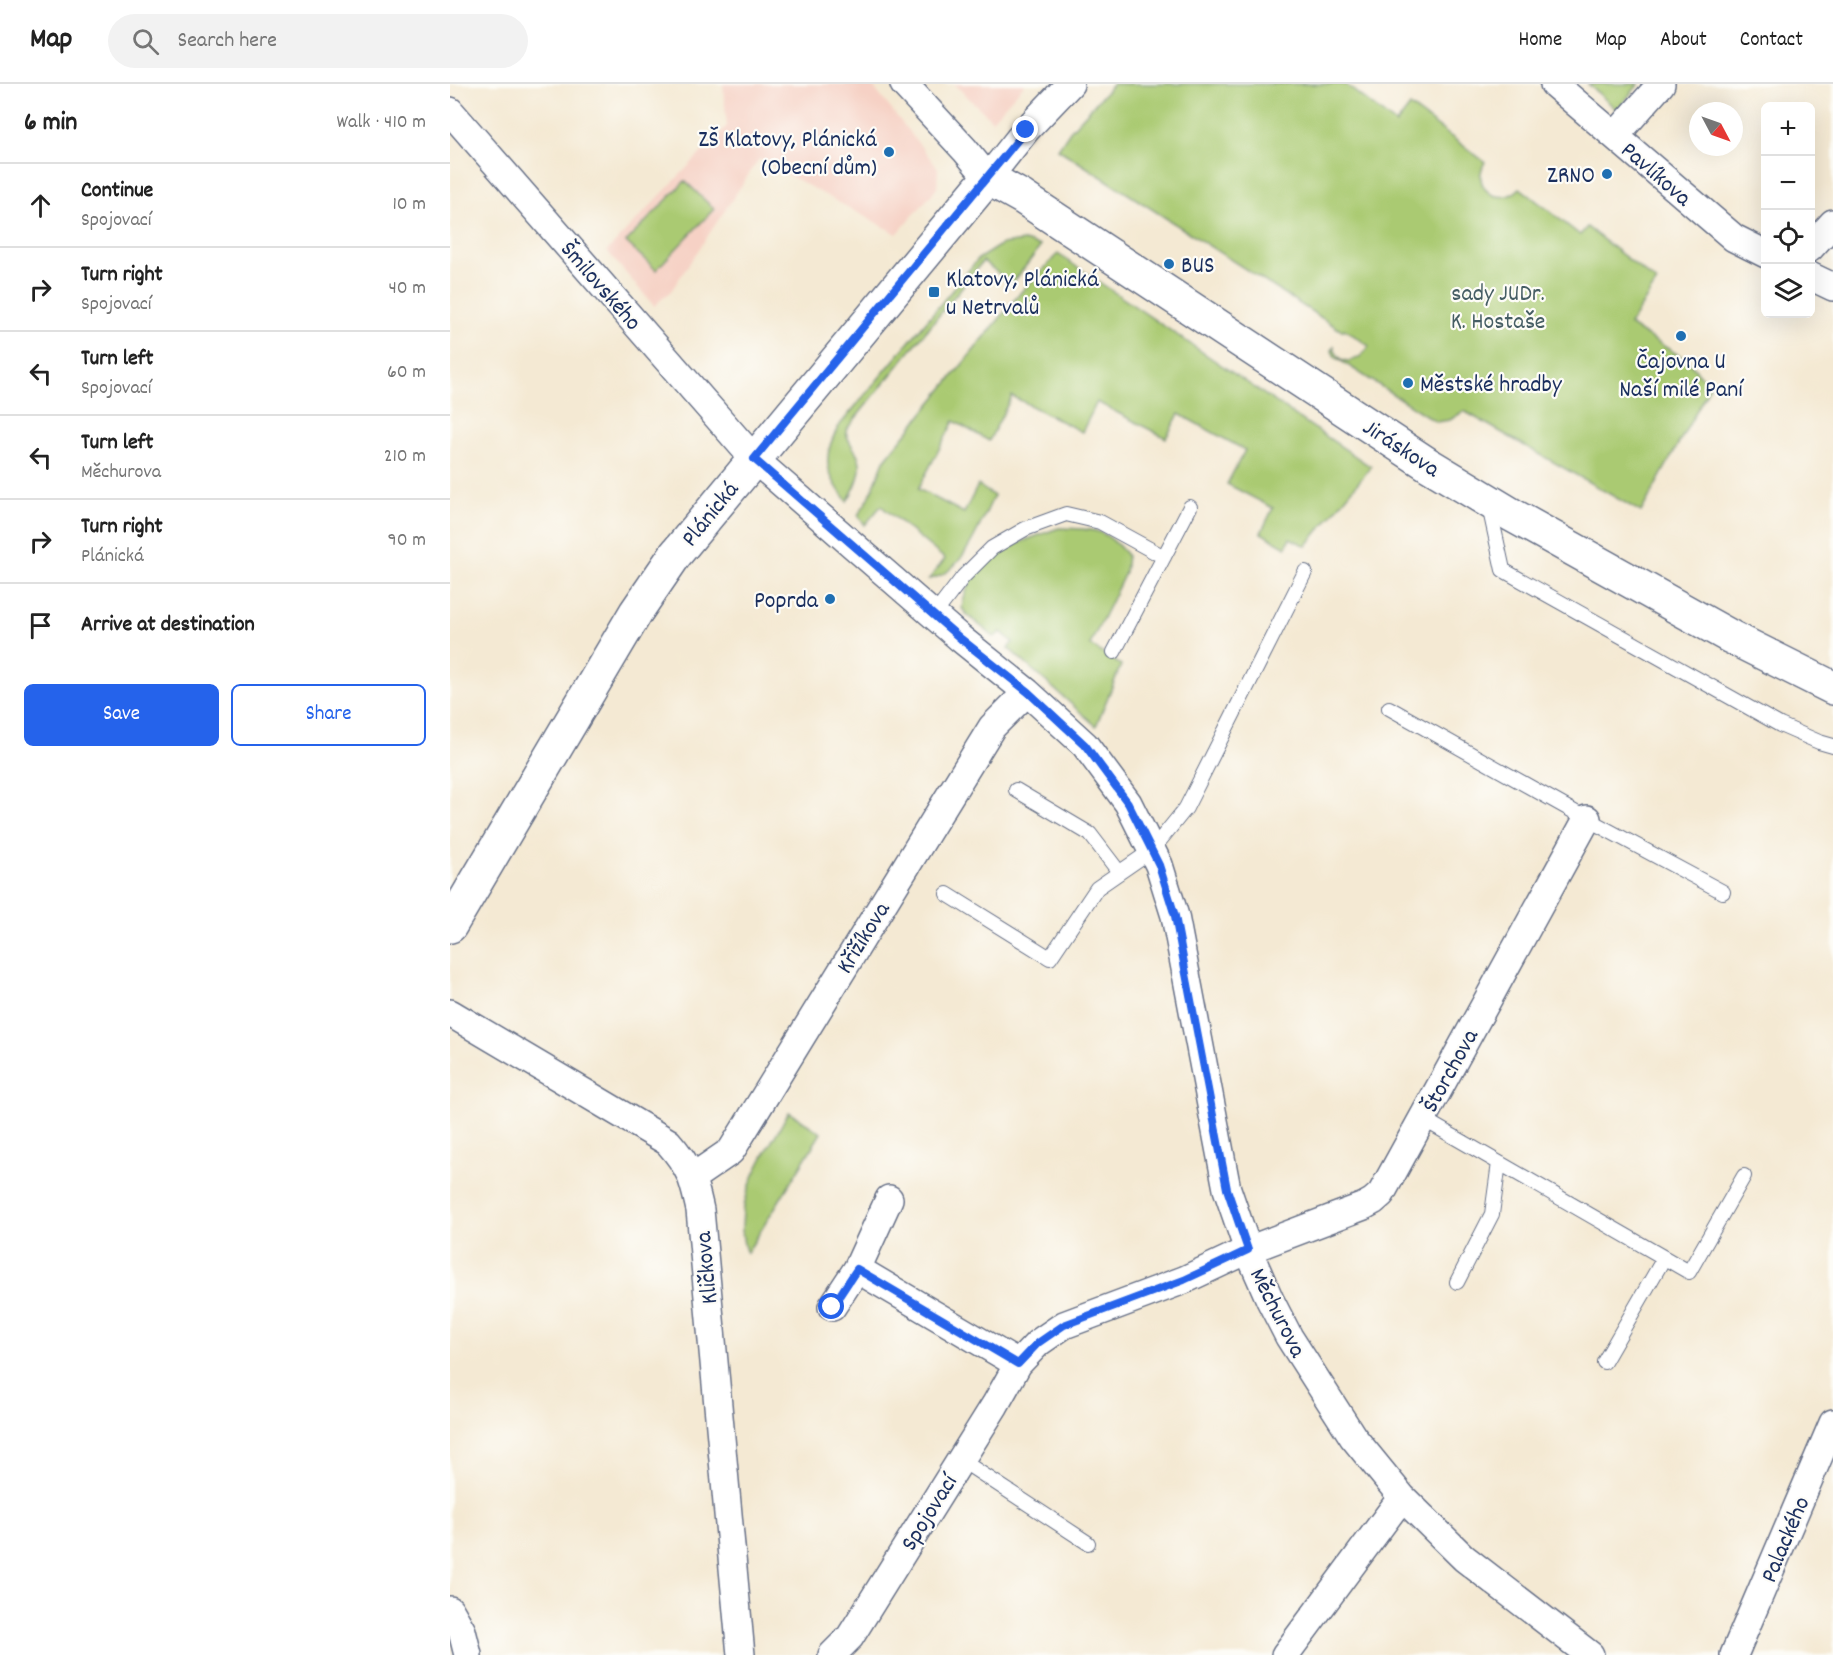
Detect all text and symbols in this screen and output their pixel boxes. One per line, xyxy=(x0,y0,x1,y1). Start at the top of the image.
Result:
search box xyxy=(108,14,528,68)
text: Map xyxy=(30,21,72,61)
icon: search xyxy=(129,25,162,58)
text: Search here xyxy=(177,26,277,57)
text: Home xyxy=(1518,26,1562,56)
text: Map xyxy=(1595,26,1627,56)
text: About xyxy=(1660,26,1707,56)
text: Contact xyxy=(1740,26,1803,56)
north arrow xyxy=(1689,102,1743,156)
map controls xyxy=(1761,102,1815,318)
button: + xyxy=(1761,102,1815,156)
text: 6 min xyxy=(24,105,77,142)
text: Walk · 410 m xyxy=(337,109,426,137)
route end xyxy=(1012,116,1038,142)
place label: ZŠ Klatovy, Plánická (Obecní dům) xyxy=(698,124,877,186)
street label: Pavlíkova xyxy=(1612,135,1698,216)
marker: ZŠ Klatovy, Plánická (Obecní dům) xyxy=(882,145,896,159)
button: − xyxy=(1761,156,1815,210)
place label: ZRNO xyxy=(1547,160,1595,194)
marker: ZRNO xyxy=(1600,167,1614,181)
text: Continue xyxy=(81,176,153,207)
icon: ahead xyxy=(24,189,57,222)
text: 10 m xyxy=(392,191,426,219)
text: Spojovací xyxy=(81,207,152,235)
button: locate xyxy=(1761,210,1815,264)
street label: Šmilovského xyxy=(551,235,648,339)
place label: BUS xyxy=(1181,250,1215,284)
marker: BUS xyxy=(1162,257,1176,271)
text: Turn right xyxy=(81,260,163,291)
place label: Klatovy, Plánická u Netrvalů xyxy=(946,264,1099,326)
button: layers xyxy=(1761,264,1815,318)
icon: right xyxy=(24,273,57,306)
text: 40 m xyxy=(388,275,426,303)
park label: sady JUDr. K. Hostaše xyxy=(1451,278,1545,340)
marker: Klatovy, Plánická u Netrvalů xyxy=(927,285,941,299)
text: Spojovací xyxy=(81,291,152,319)
marker: Čajovna U Naší milé Paní xyxy=(1674,329,1688,343)
text: Turn left xyxy=(81,344,153,375)
place label: Čajovna U Naší milé Paní xyxy=(1619,346,1744,408)
icon: left xyxy=(24,357,57,390)
text: 60 m xyxy=(387,359,426,387)
place label: Městské hradby xyxy=(1420,369,1563,403)
text: Spojovací xyxy=(81,375,152,403)
marker: Městské hradby xyxy=(1401,376,1415,390)
street label: Jiráskova xyxy=(1355,412,1446,488)
text: Turn left xyxy=(81,428,153,459)
icon: left xyxy=(24,441,57,474)
text: 210 m xyxy=(384,443,426,471)
text: Měchurova xyxy=(81,459,161,487)
street label: Plánická xyxy=(674,475,748,555)
text: Turn right xyxy=(81,512,163,543)
icon: right xyxy=(24,525,57,558)
text: 90 m xyxy=(388,527,426,555)
text: Plánická xyxy=(81,543,144,571)
place label: Poprda xyxy=(754,585,819,619)
marker: Poprda xyxy=(823,592,837,606)
icon: arrive xyxy=(24,609,57,642)
text: Arrive at destination xyxy=(81,610,255,641)
button: Save xyxy=(24,684,219,746)
button: Share xyxy=(231,684,426,746)
street label: Křižíkova xyxy=(829,896,900,981)
street label: Štorchova xyxy=(1415,1023,1489,1119)
street label: Kličkova xyxy=(688,1229,728,1305)
street label: Měchurova xyxy=(1239,1263,1314,1365)
route start xyxy=(818,1293,844,1319)
street label: Spojovací xyxy=(894,1467,968,1558)
street label: Palackého xyxy=(1753,1492,1820,1589)

